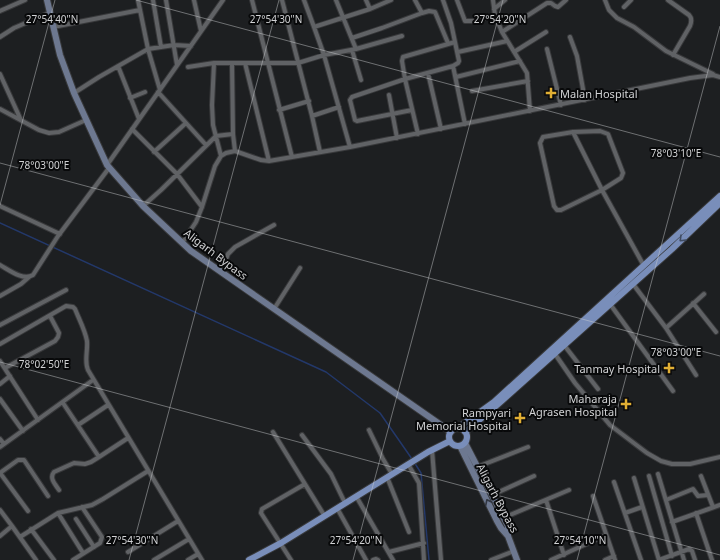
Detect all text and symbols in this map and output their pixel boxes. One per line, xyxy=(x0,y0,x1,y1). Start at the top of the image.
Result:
text: 27°54'40"N xyxy=(26,12,78,26)
text: 27°54'30"N xyxy=(250,12,302,26)
text: 27°54'20"N xyxy=(474,12,526,26)
place label: Malan Hospital xyxy=(560,86,637,101)
marker: Malan Hospital xyxy=(545,87,557,99)
text: 78°03'10"E xyxy=(651,146,701,160)
text: 78°03'00"E xyxy=(19,158,69,172)
street label: Aligarh Bypass xyxy=(181,225,251,283)
one-way arrow xyxy=(679,235,687,242)
text: 78°03'00"E xyxy=(651,345,701,359)
text: 78°02'50"E xyxy=(19,357,69,371)
place label: Tanmay Hospital xyxy=(574,361,660,376)
marker: Tanmay Hospital xyxy=(663,362,675,374)
place label: Maharaja Agrasen Hospital xyxy=(529,391,617,419)
marker: Maharaja Agrasen Hospital xyxy=(620,398,632,410)
place label: Rampyari Memorial Hospital xyxy=(416,405,511,433)
marker: Rampyari Memorial Hospital xyxy=(514,412,526,424)
street label: Aligarh Bypass xyxy=(474,461,522,535)
one-way arrow xyxy=(485,499,493,507)
text: 27°54'30"N xyxy=(106,533,158,547)
text: 27°54'20"N xyxy=(330,533,382,547)
text: 27°54'10"N xyxy=(554,533,606,547)

